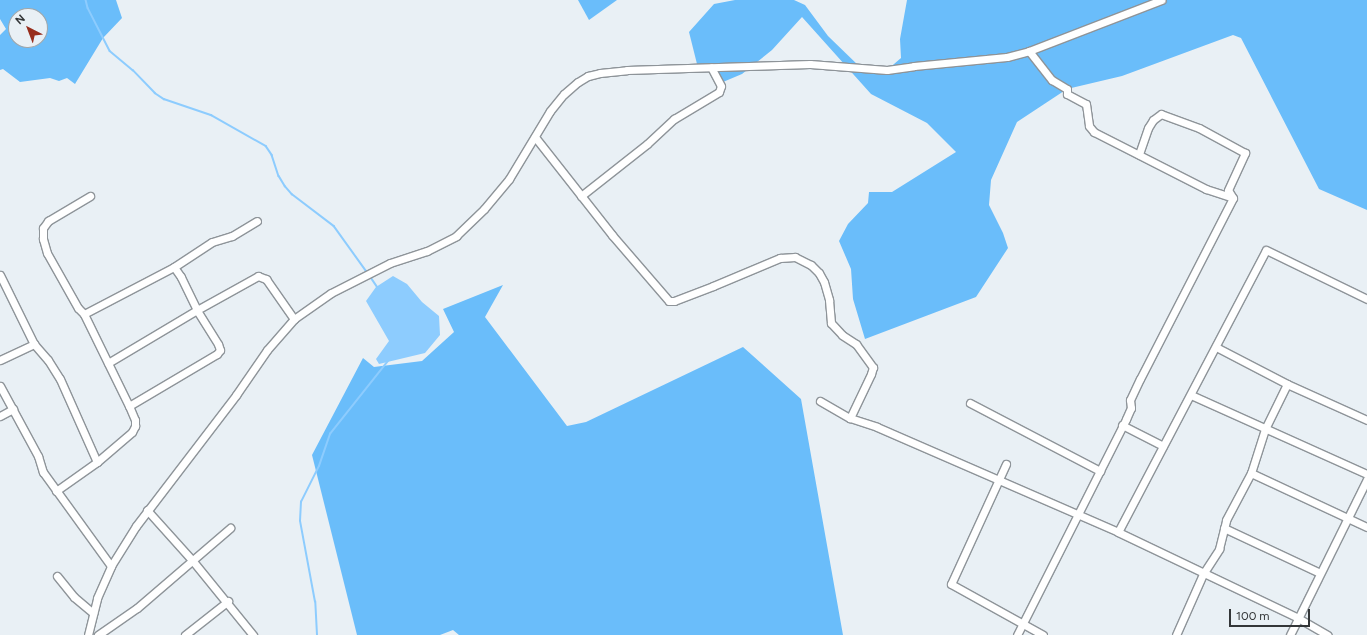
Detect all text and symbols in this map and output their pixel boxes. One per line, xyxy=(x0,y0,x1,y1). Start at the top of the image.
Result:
north arrow xyxy=(8,8,48,48)
text: N xyxy=(13,12,28,27)
scale bar xyxy=(1231,601,1312,627)
text: 100 m xyxy=(1236,609,1270,623)

